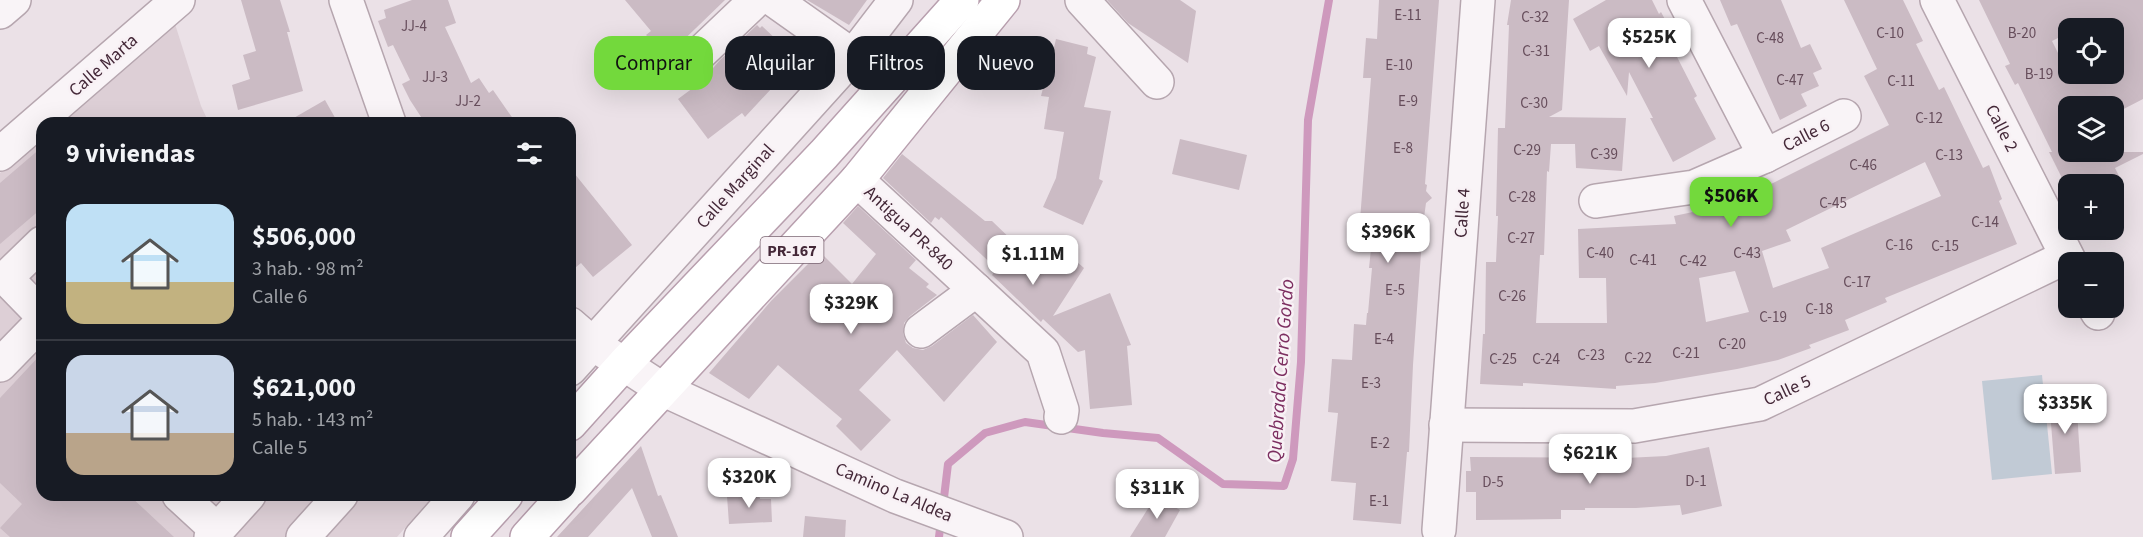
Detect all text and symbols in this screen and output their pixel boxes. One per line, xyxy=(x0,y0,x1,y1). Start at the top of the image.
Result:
house number: E-11 xyxy=(1394,5,1422,26)
house number: C-32 xyxy=(1521,7,1549,28)
house number: JJ-4 xyxy=(401,16,427,37)
pin: $525K xyxy=(1607,18,1691,69)
map controls xyxy=(2058,18,2124,318)
button: locate xyxy=(2058,18,2124,84)
text: $525K xyxy=(1622,23,1676,51)
house number: C-10 xyxy=(1876,23,1904,44)
house number: B-20 xyxy=(2008,23,2036,44)
street label: Calle Marta xyxy=(63,28,143,102)
house number: C-48 xyxy=(1756,28,1784,49)
chip: Comprar xyxy=(594,36,713,90)
chip: Alquilar xyxy=(725,36,835,90)
chip: Filtros xyxy=(847,36,945,90)
chip: Nuevo xyxy=(957,36,1055,90)
house number: C-31 xyxy=(1522,41,1550,62)
house number: E-10 xyxy=(1385,55,1413,76)
house number: B-19 xyxy=(2025,64,2053,85)
house number: JJ-3 xyxy=(422,67,448,88)
house number: C-47 xyxy=(1776,70,1804,91)
house number: C-11 xyxy=(1887,71,1915,92)
house number: JJ-2 xyxy=(455,91,481,112)
house number: E-9 xyxy=(1398,91,1418,112)
house number: C-30 xyxy=(1520,93,1548,114)
button: layers xyxy=(2058,96,2124,162)
street label: Calle 2 xyxy=(1979,100,2024,156)
house number: C-12 xyxy=(1915,108,1943,129)
street label: Calle 6 xyxy=(1778,113,1834,158)
text: 9 viviendas xyxy=(66,135,195,172)
icon: filters xyxy=(513,137,546,170)
street label: Calle Marginal xyxy=(691,138,780,234)
house number: E-8 xyxy=(1393,138,1413,159)
house number: C-29 xyxy=(1513,140,1541,161)
house number: C-39 xyxy=(1590,144,1618,165)
house number: C-13 xyxy=(1935,145,1963,166)
house number: C-46 xyxy=(1849,155,1877,176)
button: + xyxy=(2058,174,2124,240)
pin: $506K xyxy=(1689,177,1773,228)
street label: Antigua PR-840 xyxy=(858,180,959,276)
text: $506K xyxy=(1704,182,1758,210)
street label: Calle 4 xyxy=(1448,187,1477,239)
house number: C-28 xyxy=(1508,187,1536,208)
house number: C-45 xyxy=(1819,193,1847,214)
house number: C-14 xyxy=(1971,212,1999,233)
pin: $396K xyxy=(1346,213,1430,264)
text: $506,000 xyxy=(252,218,356,255)
text: $396K xyxy=(1361,218,1415,246)
icon: home xyxy=(114,228,186,300)
house number: C-27 xyxy=(1507,228,1535,249)
pin: $1.11M xyxy=(984,235,1082,286)
house number: C-16 xyxy=(1885,235,1913,256)
house number: C-15 xyxy=(1931,236,1959,257)
road number: PR-167 xyxy=(760,237,824,263)
text: $1.11M xyxy=(1001,240,1065,268)
house number: C-40 xyxy=(1586,243,1614,264)
house number: C-43 xyxy=(1733,243,1761,264)
house number: C-41 xyxy=(1629,250,1657,271)
house number: C-42 xyxy=(1679,251,1707,272)
button: − xyxy=(2058,252,2124,318)
text: 3 hab. · 98 m² xyxy=(252,255,364,283)
house number: C-17 xyxy=(1843,272,1871,293)
water label: Quebrada Cerro Gordo xyxy=(1261,278,1301,464)
house number: E-5 xyxy=(1385,280,1405,301)
text: Calle 6 xyxy=(252,283,308,311)
pin: $329K xyxy=(809,284,893,335)
house number: C-26 xyxy=(1498,286,1526,307)
text: $329K xyxy=(824,289,878,317)
house number: C-18 xyxy=(1805,299,1833,320)
house number: C-19 xyxy=(1759,307,1787,328)
house number: E-4 xyxy=(1374,329,1395,350)
house number: C-20 xyxy=(1718,334,1746,355)
house number: C-21 xyxy=(1672,343,1700,364)
house number: C-23 xyxy=(1577,345,1605,366)
house number: C-22 xyxy=(1624,348,1652,369)
house number: C-25 xyxy=(1489,349,1517,370)
house number: C-24 xyxy=(1532,349,1560,370)
text: $621,000 xyxy=(252,369,356,406)
street label: Calle 5 xyxy=(1759,369,1815,412)
house number: E-3 xyxy=(1361,373,1381,394)
icon: home xyxy=(114,379,186,451)
pin: $335K xyxy=(2023,384,2107,435)
text: $335K xyxy=(2038,389,2092,417)
text: 5 hab. · 143 m² xyxy=(252,406,373,434)
house number: E-2 xyxy=(1370,433,1390,454)
text: Calle 5 xyxy=(252,434,308,462)
pin: $621K xyxy=(1548,434,1632,485)
text: $621K xyxy=(1563,439,1617,467)
street label: Camino La Aldea xyxy=(831,456,956,528)
pin: $320K xyxy=(707,458,791,509)
text: $320K xyxy=(722,463,776,491)
pin: $311K xyxy=(1115,469,1199,520)
house number: D-1 xyxy=(1685,471,1707,492)
house number: D-5 xyxy=(1482,472,1504,493)
text: $311K xyxy=(1130,474,1184,502)
house number: E-1 xyxy=(1369,491,1389,512)

